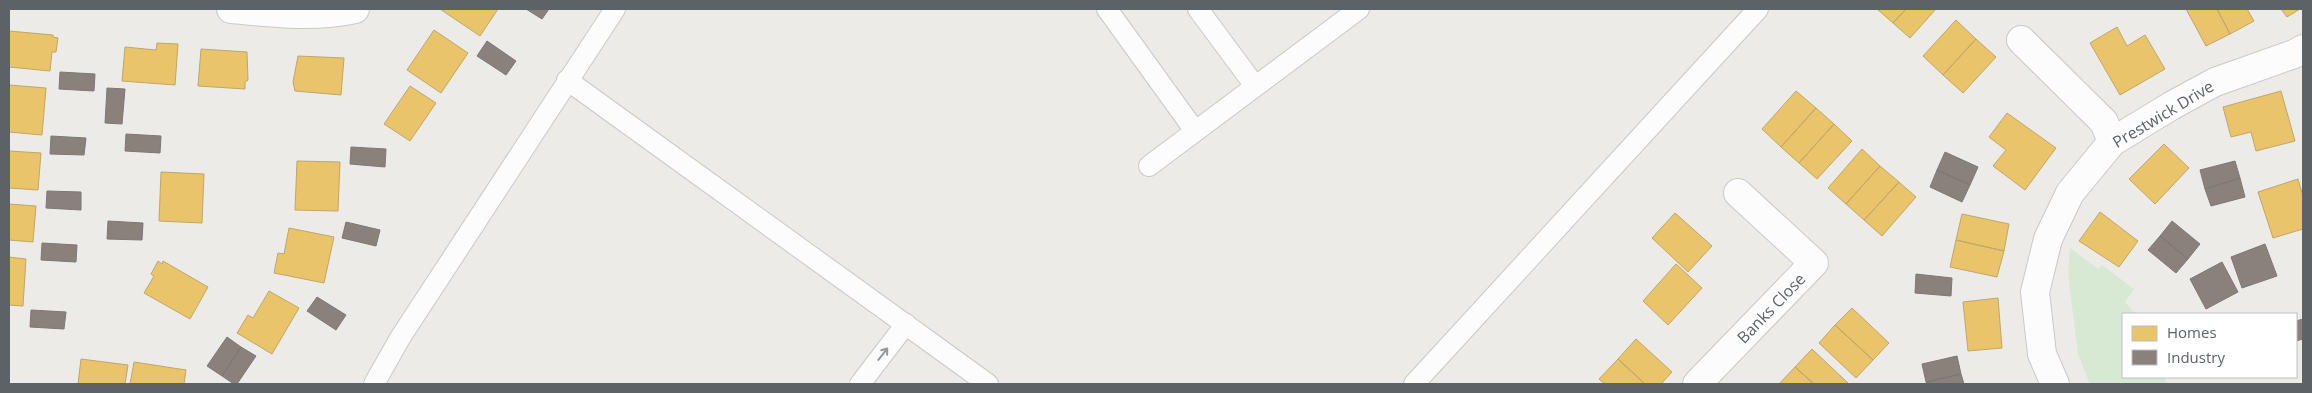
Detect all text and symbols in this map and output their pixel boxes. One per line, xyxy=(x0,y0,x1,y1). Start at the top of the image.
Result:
street label: Prestwick Drive xyxy=(2108,75,2218,153)
street label: Banks Close xyxy=(1732,268,1810,348)
legend xyxy=(2122,313,2297,378)
text: Homes xyxy=(2167,322,2217,342)
text: Industry xyxy=(2167,347,2225,367)
one-way arrow xyxy=(877,348,888,361)

